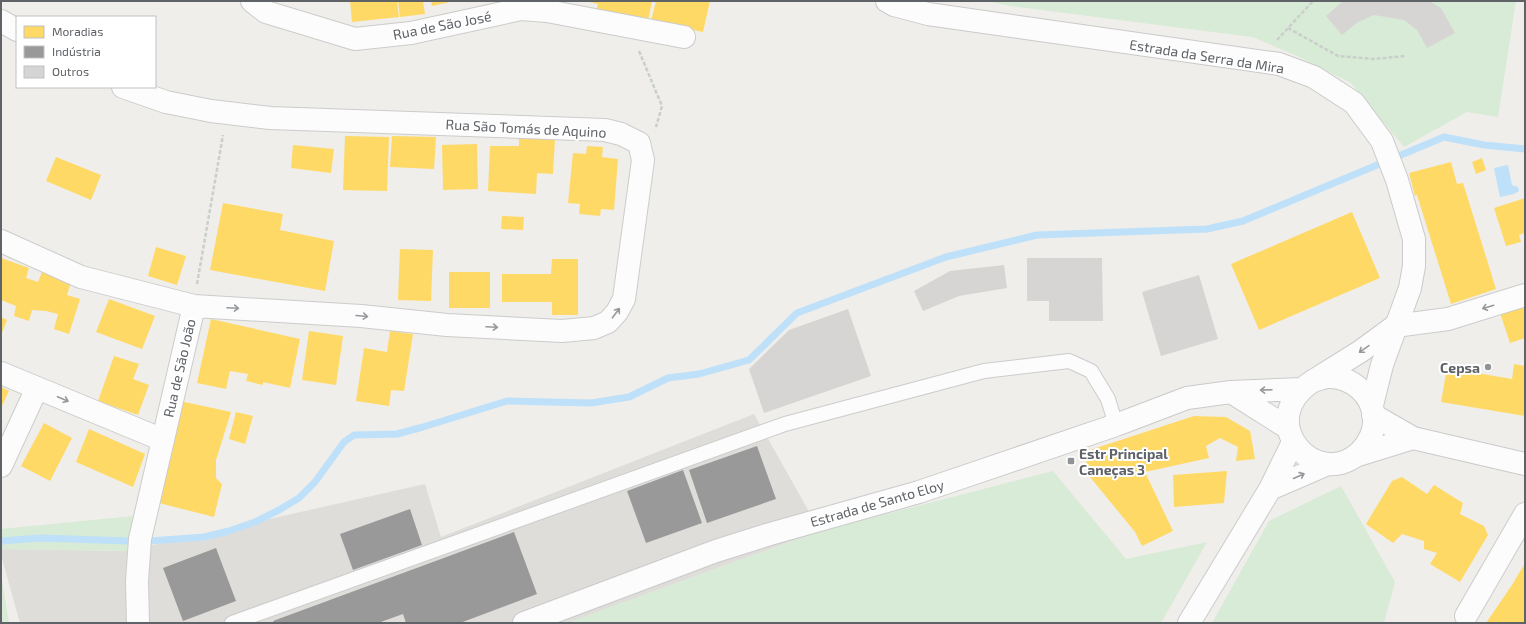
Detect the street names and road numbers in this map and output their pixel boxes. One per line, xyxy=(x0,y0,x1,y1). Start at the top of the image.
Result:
street label: Rua de São José xyxy=(391,7,493,43)
street label: Estrada da Serra da Mira xyxy=(1128,35,1286,77)
street label: Rua São Tomás de Aquino xyxy=(445,115,607,141)
street label: Rua de São João xyxy=(159,317,199,419)
street label: Estrada de Santo Eloy xyxy=(808,476,946,530)

